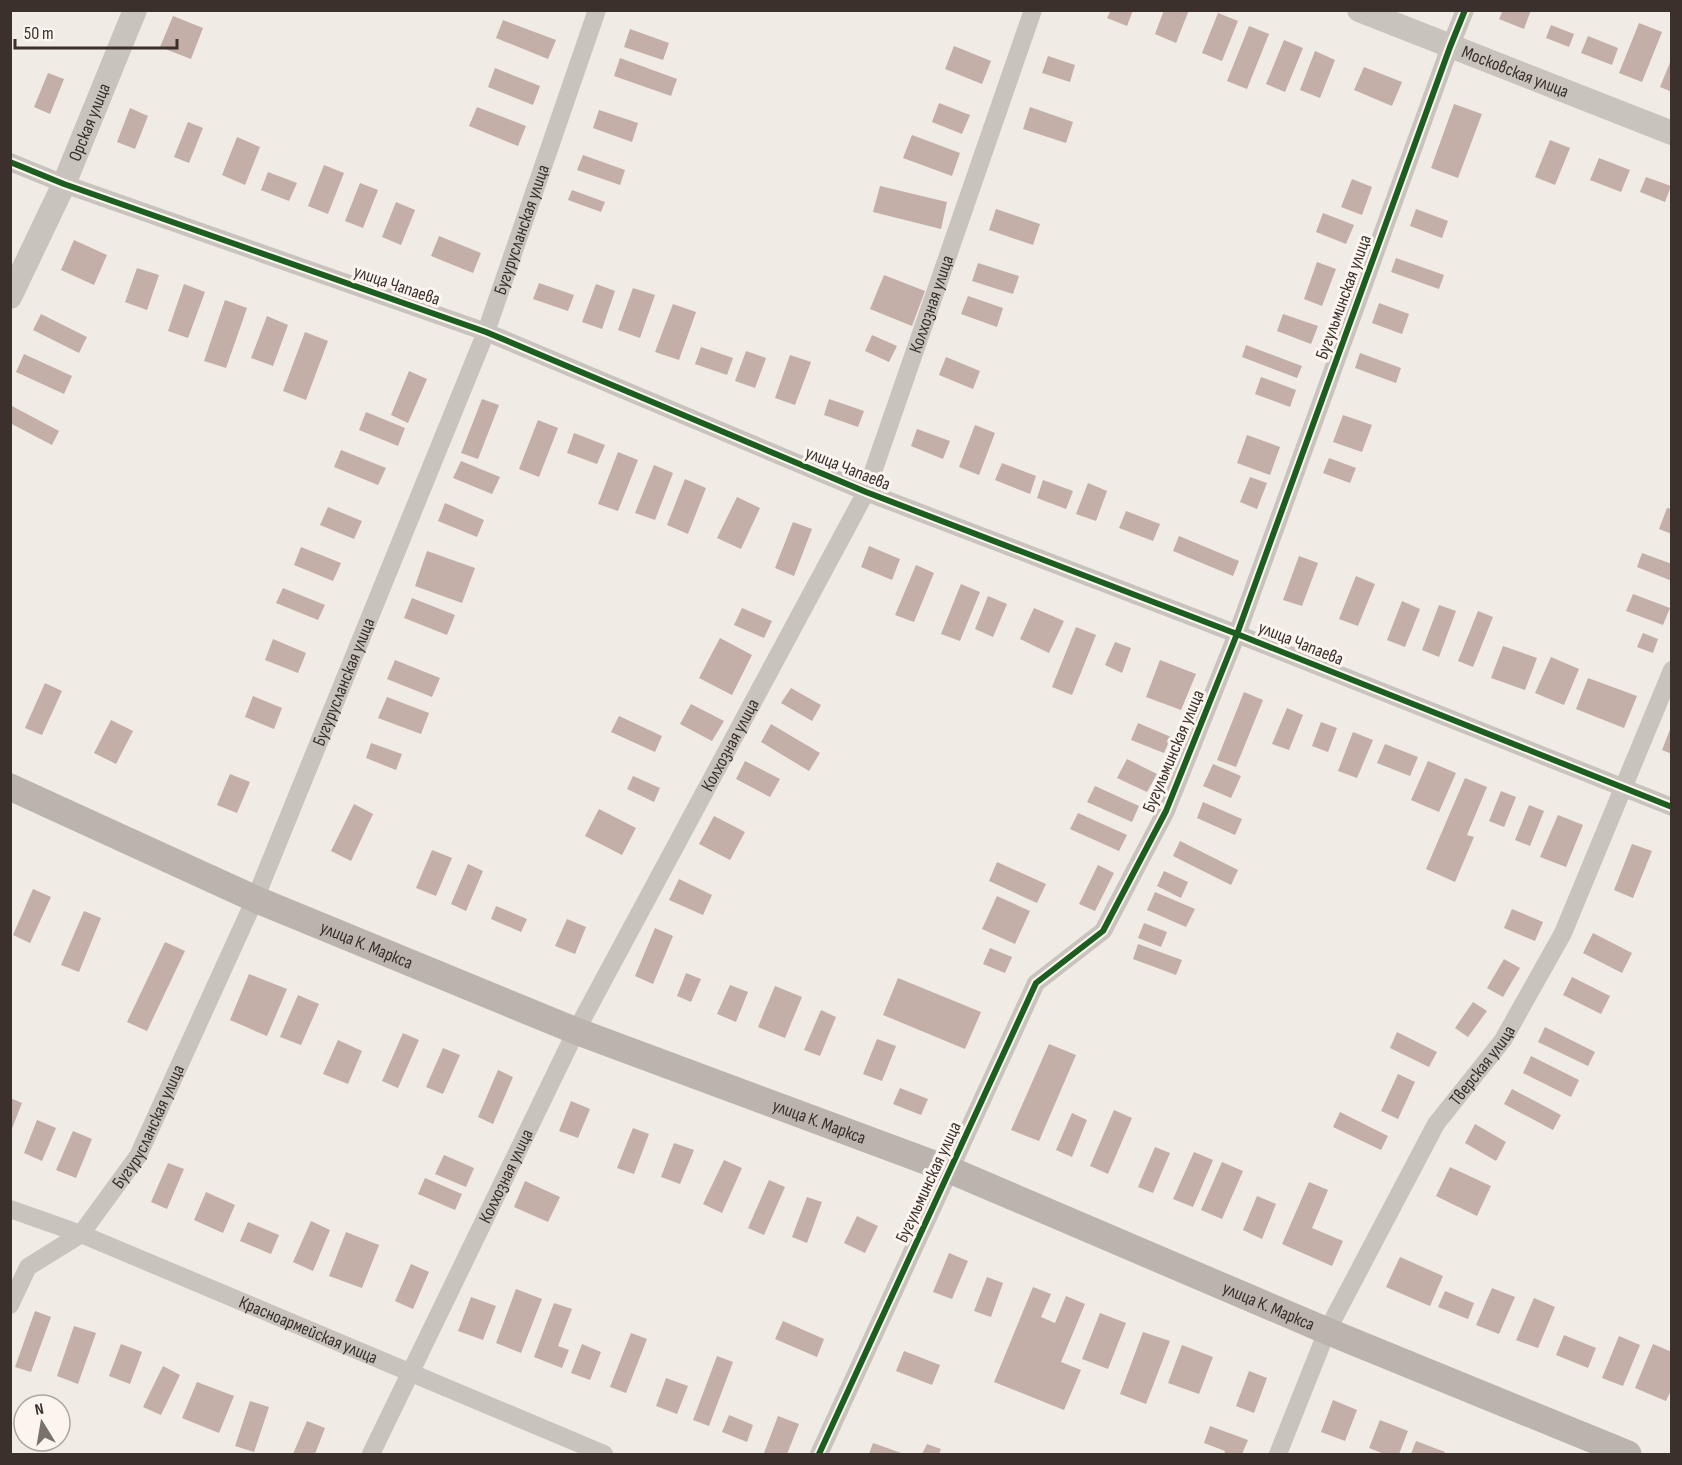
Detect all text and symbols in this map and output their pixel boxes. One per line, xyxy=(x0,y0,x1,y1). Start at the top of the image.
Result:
scale bar xyxy=(15,12,177,50)
text: 50 m xyxy=(24,23,54,44)
street label: Московская улица xyxy=(1459,41,1572,102)
street label: Орская улица xyxy=(64,80,115,164)
street label: Бугурусланская улица xyxy=(490,162,554,298)
street label: Бугульминская улица xyxy=(1311,232,1376,362)
street label: Колхозная улица xyxy=(905,253,958,356)
street label: улица Чапаева xyxy=(351,261,443,310)
street label: улица Чапаева xyxy=(802,442,894,495)
street label: Бугурусланская улица xyxy=(309,615,379,749)
street label: улица Чапаева xyxy=(1255,617,1347,670)
street label: Бугульминская улица xyxy=(1138,687,1209,816)
street label: Колхозная улица xyxy=(697,695,764,795)
street label: улица К. Маркса xyxy=(317,917,416,974)
street label: Тверская улица xyxy=(1445,1022,1520,1110)
street label: Бугурусланская улица xyxy=(108,1062,189,1193)
street label: улица К. Маркса xyxy=(770,1095,869,1149)
street label: Бугульминская улица xyxy=(891,1118,966,1246)
street label: Колхозная улица xyxy=(475,1126,538,1227)
street label: улица К. Маркса xyxy=(1219,1278,1318,1335)
street label: Красноармейская улица xyxy=(236,1292,381,1369)
north arrow xyxy=(12,1393,72,1453)
text: N xyxy=(33,1400,45,1420)

